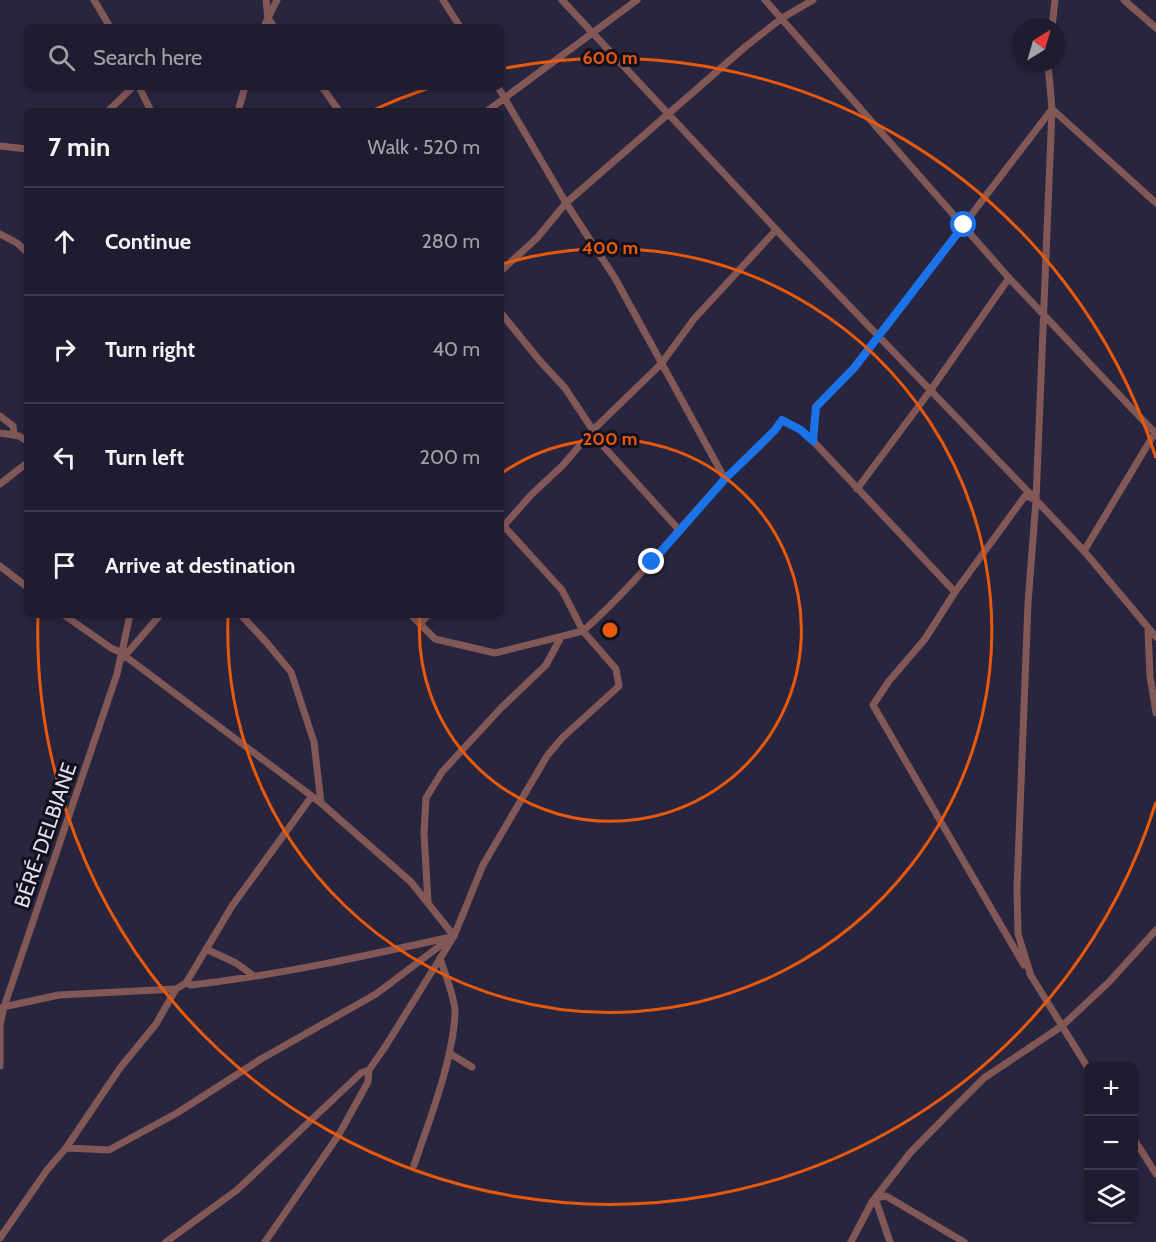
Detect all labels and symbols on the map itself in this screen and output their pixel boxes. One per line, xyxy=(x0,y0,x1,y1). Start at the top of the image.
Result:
north arrow xyxy=(1012,18,1066,72)
text: 600 m xyxy=(582,47,638,69)
route start xyxy=(950,211,976,237)
text: 400 m xyxy=(582,237,638,259)
text: 200 m xyxy=(583,428,637,450)
route end xyxy=(638,548,664,574)
centre of rings xyxy=(600,620,620,640)
street label: BÉRÉ-DELBIANE xyxy=(8,759,82,911)

